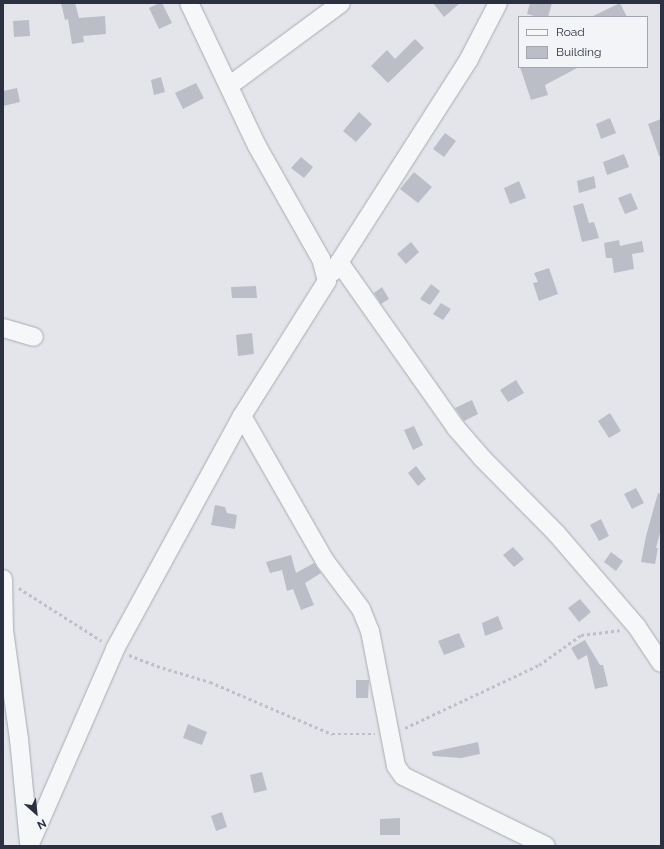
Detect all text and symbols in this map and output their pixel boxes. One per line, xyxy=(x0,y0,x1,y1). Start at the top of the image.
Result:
legend xyxy=(518,16,648,68)
text: Road xyxy=(556,25,585,39)
text: Building xyxy=(556,45,602,59)
north arrow xyxy=(16,793,56,833)
text: N xyxy=(35,816,48,832)

